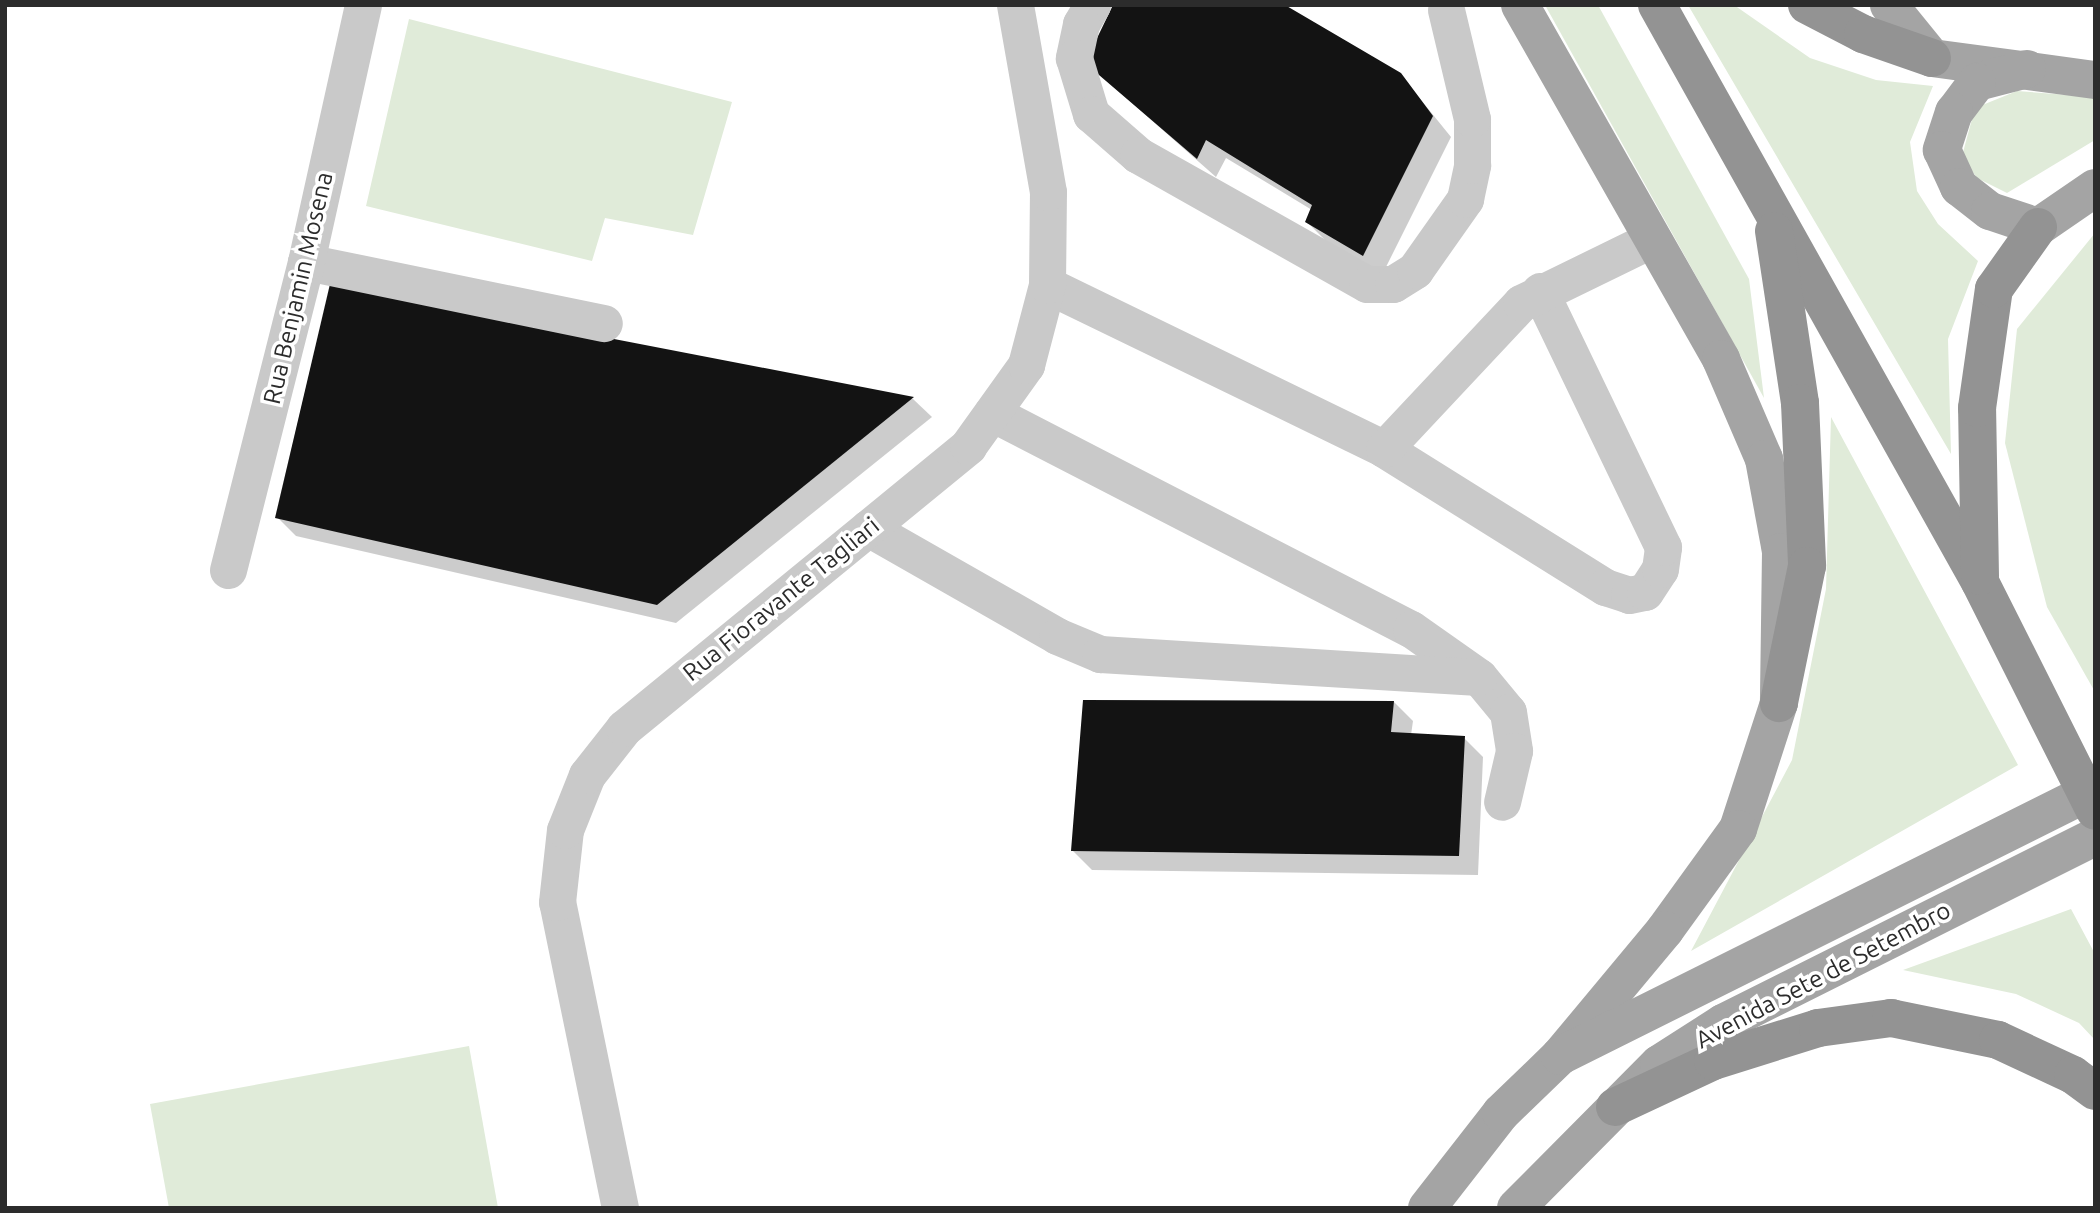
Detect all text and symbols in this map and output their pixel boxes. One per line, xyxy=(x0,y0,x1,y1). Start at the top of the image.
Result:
street label: Rua Benjamin Mosena xyxy=(257,169,339,407)
street label: Rua Fioravante Tagliari xyxy=(677,511,885,687)
street label: Avenida Sete de Setembro xyxy=(1691,895,1955,1055)

